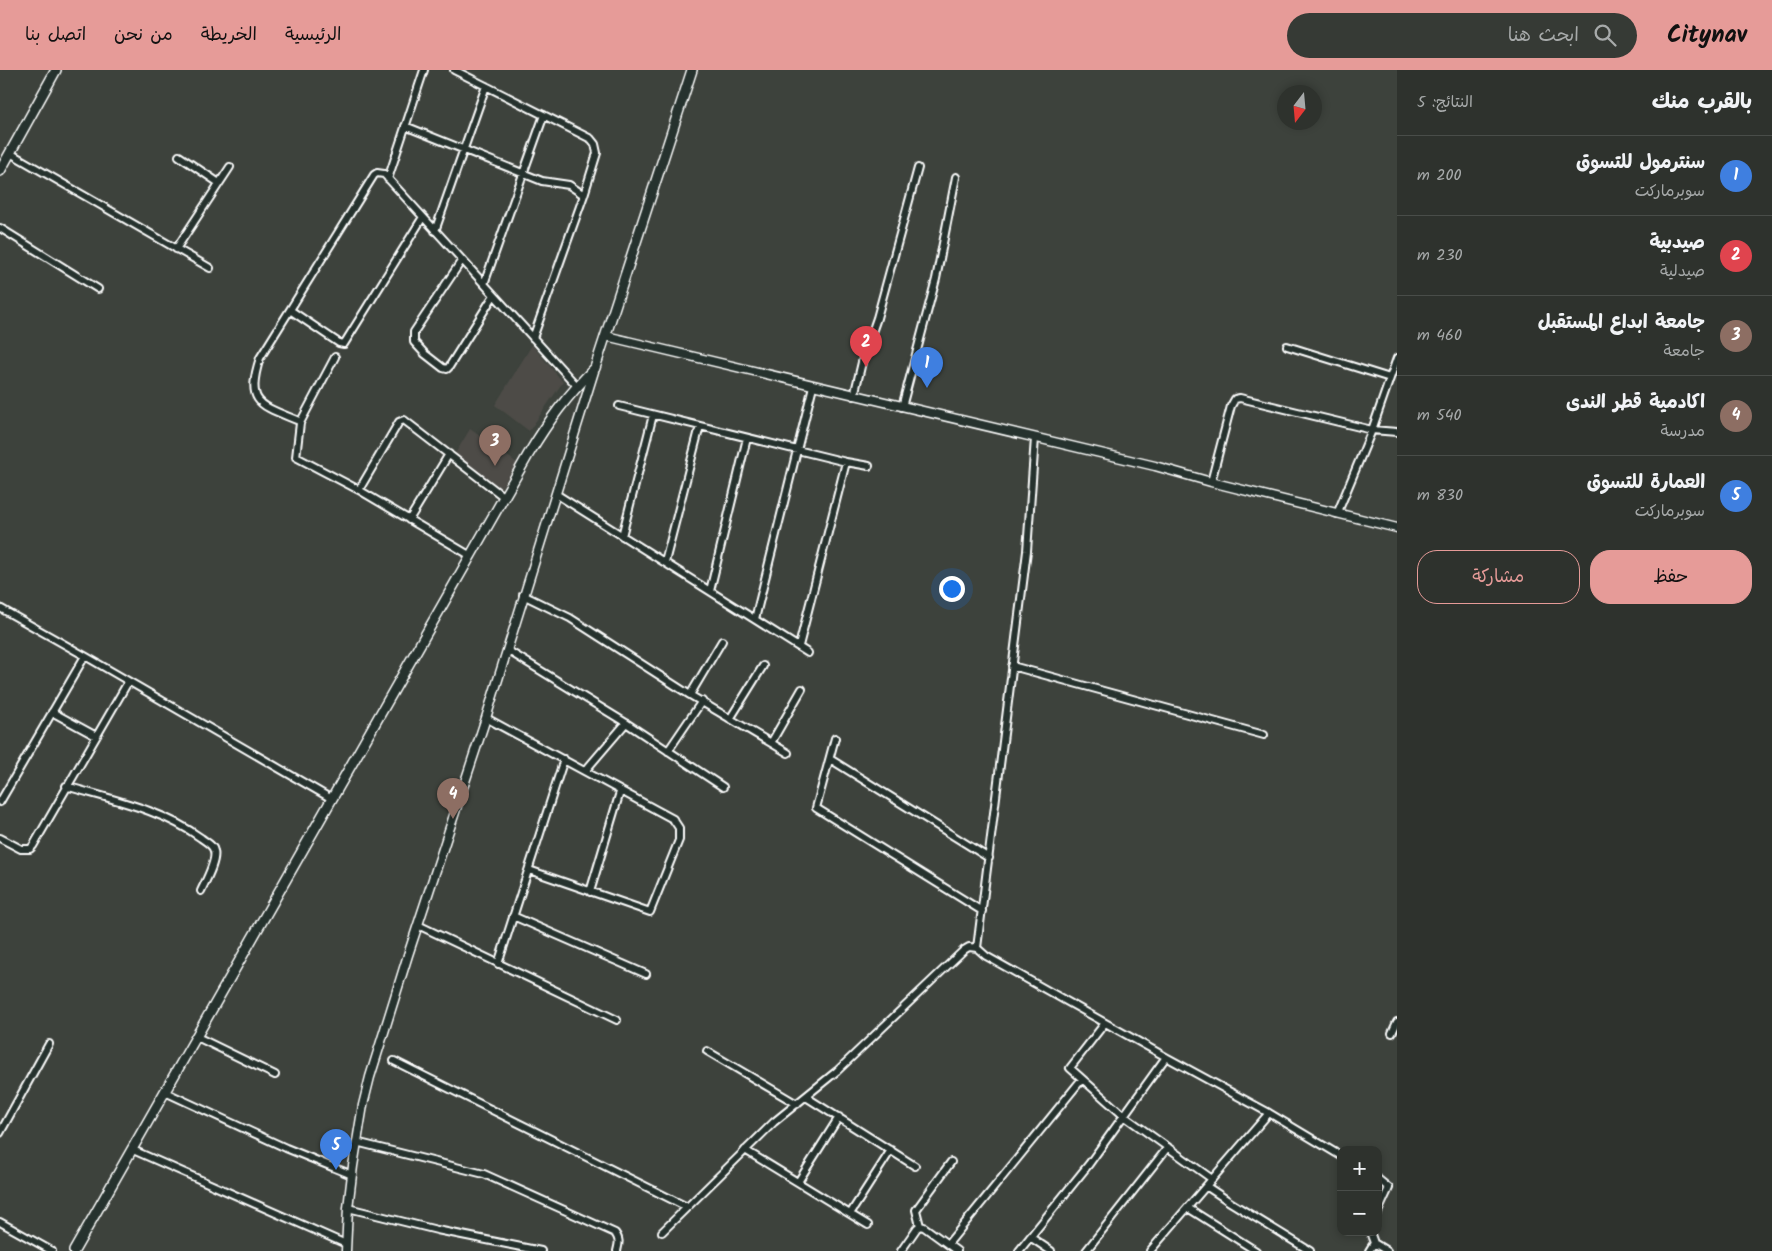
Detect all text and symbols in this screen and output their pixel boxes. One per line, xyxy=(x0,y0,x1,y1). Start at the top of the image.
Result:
search box xyxy=(1287,13,1637,58)
text: Citynav xyxy=(1667,16,1747,55)
text: اتصل بنا xyxy=(25,21,86,50)
text: من نحن xyxy=(114,21,173,50)
text: الخريطة xyxy=(201,21,257,50)
text: الرئيسية xyxy=(285,21,341,50)
text: ابحث هنا xyxy=(1508,21,1579,51)
icon: search xyxy=(1591,21,1619,49)
north arrow xyxy=(1277,85,1322,130)
text: بالقرب منك xyxy=(1652,86,1752,119)
text: النتائج: 5 xyxy=(1417,90,1473,115)
text: سنترمول للتسوق xyxy=(1576,148,1705,178)
text: 200 m xyxy=(1417,163,1461,188)
text: 1 xyxy=(1734,163,1738,188)
text: سوبرماركت xyxy=(1635,179,1705,204)
text: صيدبية xyxy=(1650,228,1705,258)
text: 230 m xyxy=(1417,243,1463,268)
text: 2 xyxy=(1731,243,1741,268)
text: صيدلية xyxy=(1660,259,1705,284)
text: جامعة ابداع المستقبل xyxy=(1538,308,1705,338)
text: 460 m xyxy=(1417,323,1462,348)
text: 3 xyxy=(1732,323,1740,348)
pin: 2 xyxy=(850,326,882,367)
text: جامعة xyxy=(1663,339,1705,364)
pin: 1 xyxy=(911,347,943,388)
text: اكادمية قطر الندى xyxy=(1566,388,1705,418)
text: 540 m xyxy=(1417,403,1462,428)
text: 4 xyxy=(1732,403,1740,428)
text: مدرسة xyxy=(1660,419,1705,444)
pin: 3 xyxy=(479,425,511,466)
text: العمارة للتسوق xyxy=(1587,468,1705,498)
text: 830 m xyxy=(1417,483,1463,508)
text: 5 xyxy=(1732,483,1740,508)
text: سوبرماركت xyxy=(1635,499,1705,524)
button: مشاركة xyxy=(1417,550,1580,604)
button: حفظ xyxy=(1590,550,1752,604)
your location xyxy=(939,576,965,602)
pin: 4 xyxy=(437,778,469,819)
pin: 5 xyxy=(320,1129,352,1170)
map controls xyxy=(1337,1146,1382,1236)
button: + xyxy=(1337,1146,1382,1191)
button: − xyxy=(1337,1191,1382,1236)

